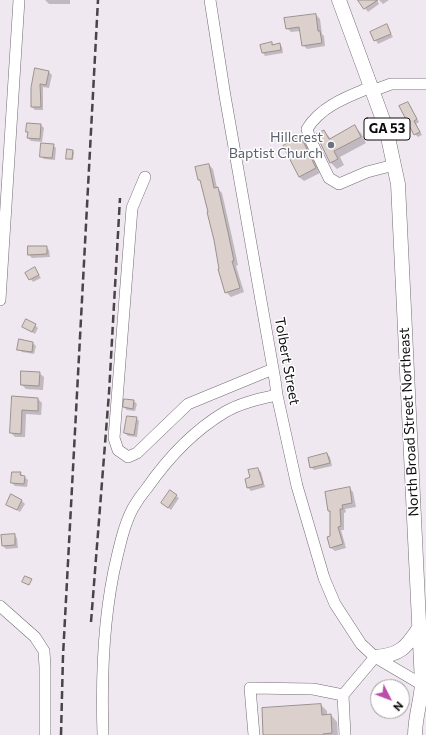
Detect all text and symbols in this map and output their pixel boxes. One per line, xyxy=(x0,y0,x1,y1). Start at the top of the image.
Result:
road number: GA 53 xyxy=(364,118,410,140)
place label: Hillcrest Baptist Church xyxy=(229,129,323,162)
marker: Hillcrest Baptist Church xyxy=(326,140,336,150)
street label: Tolbert Street xyxy=(271,316,303,406)
street label: North Broad Street Northeast xyxy=(396,327,422,517)
north arrow xyxy=(370,679,410,719)
text: N xyxy=(391,699,406,714)

